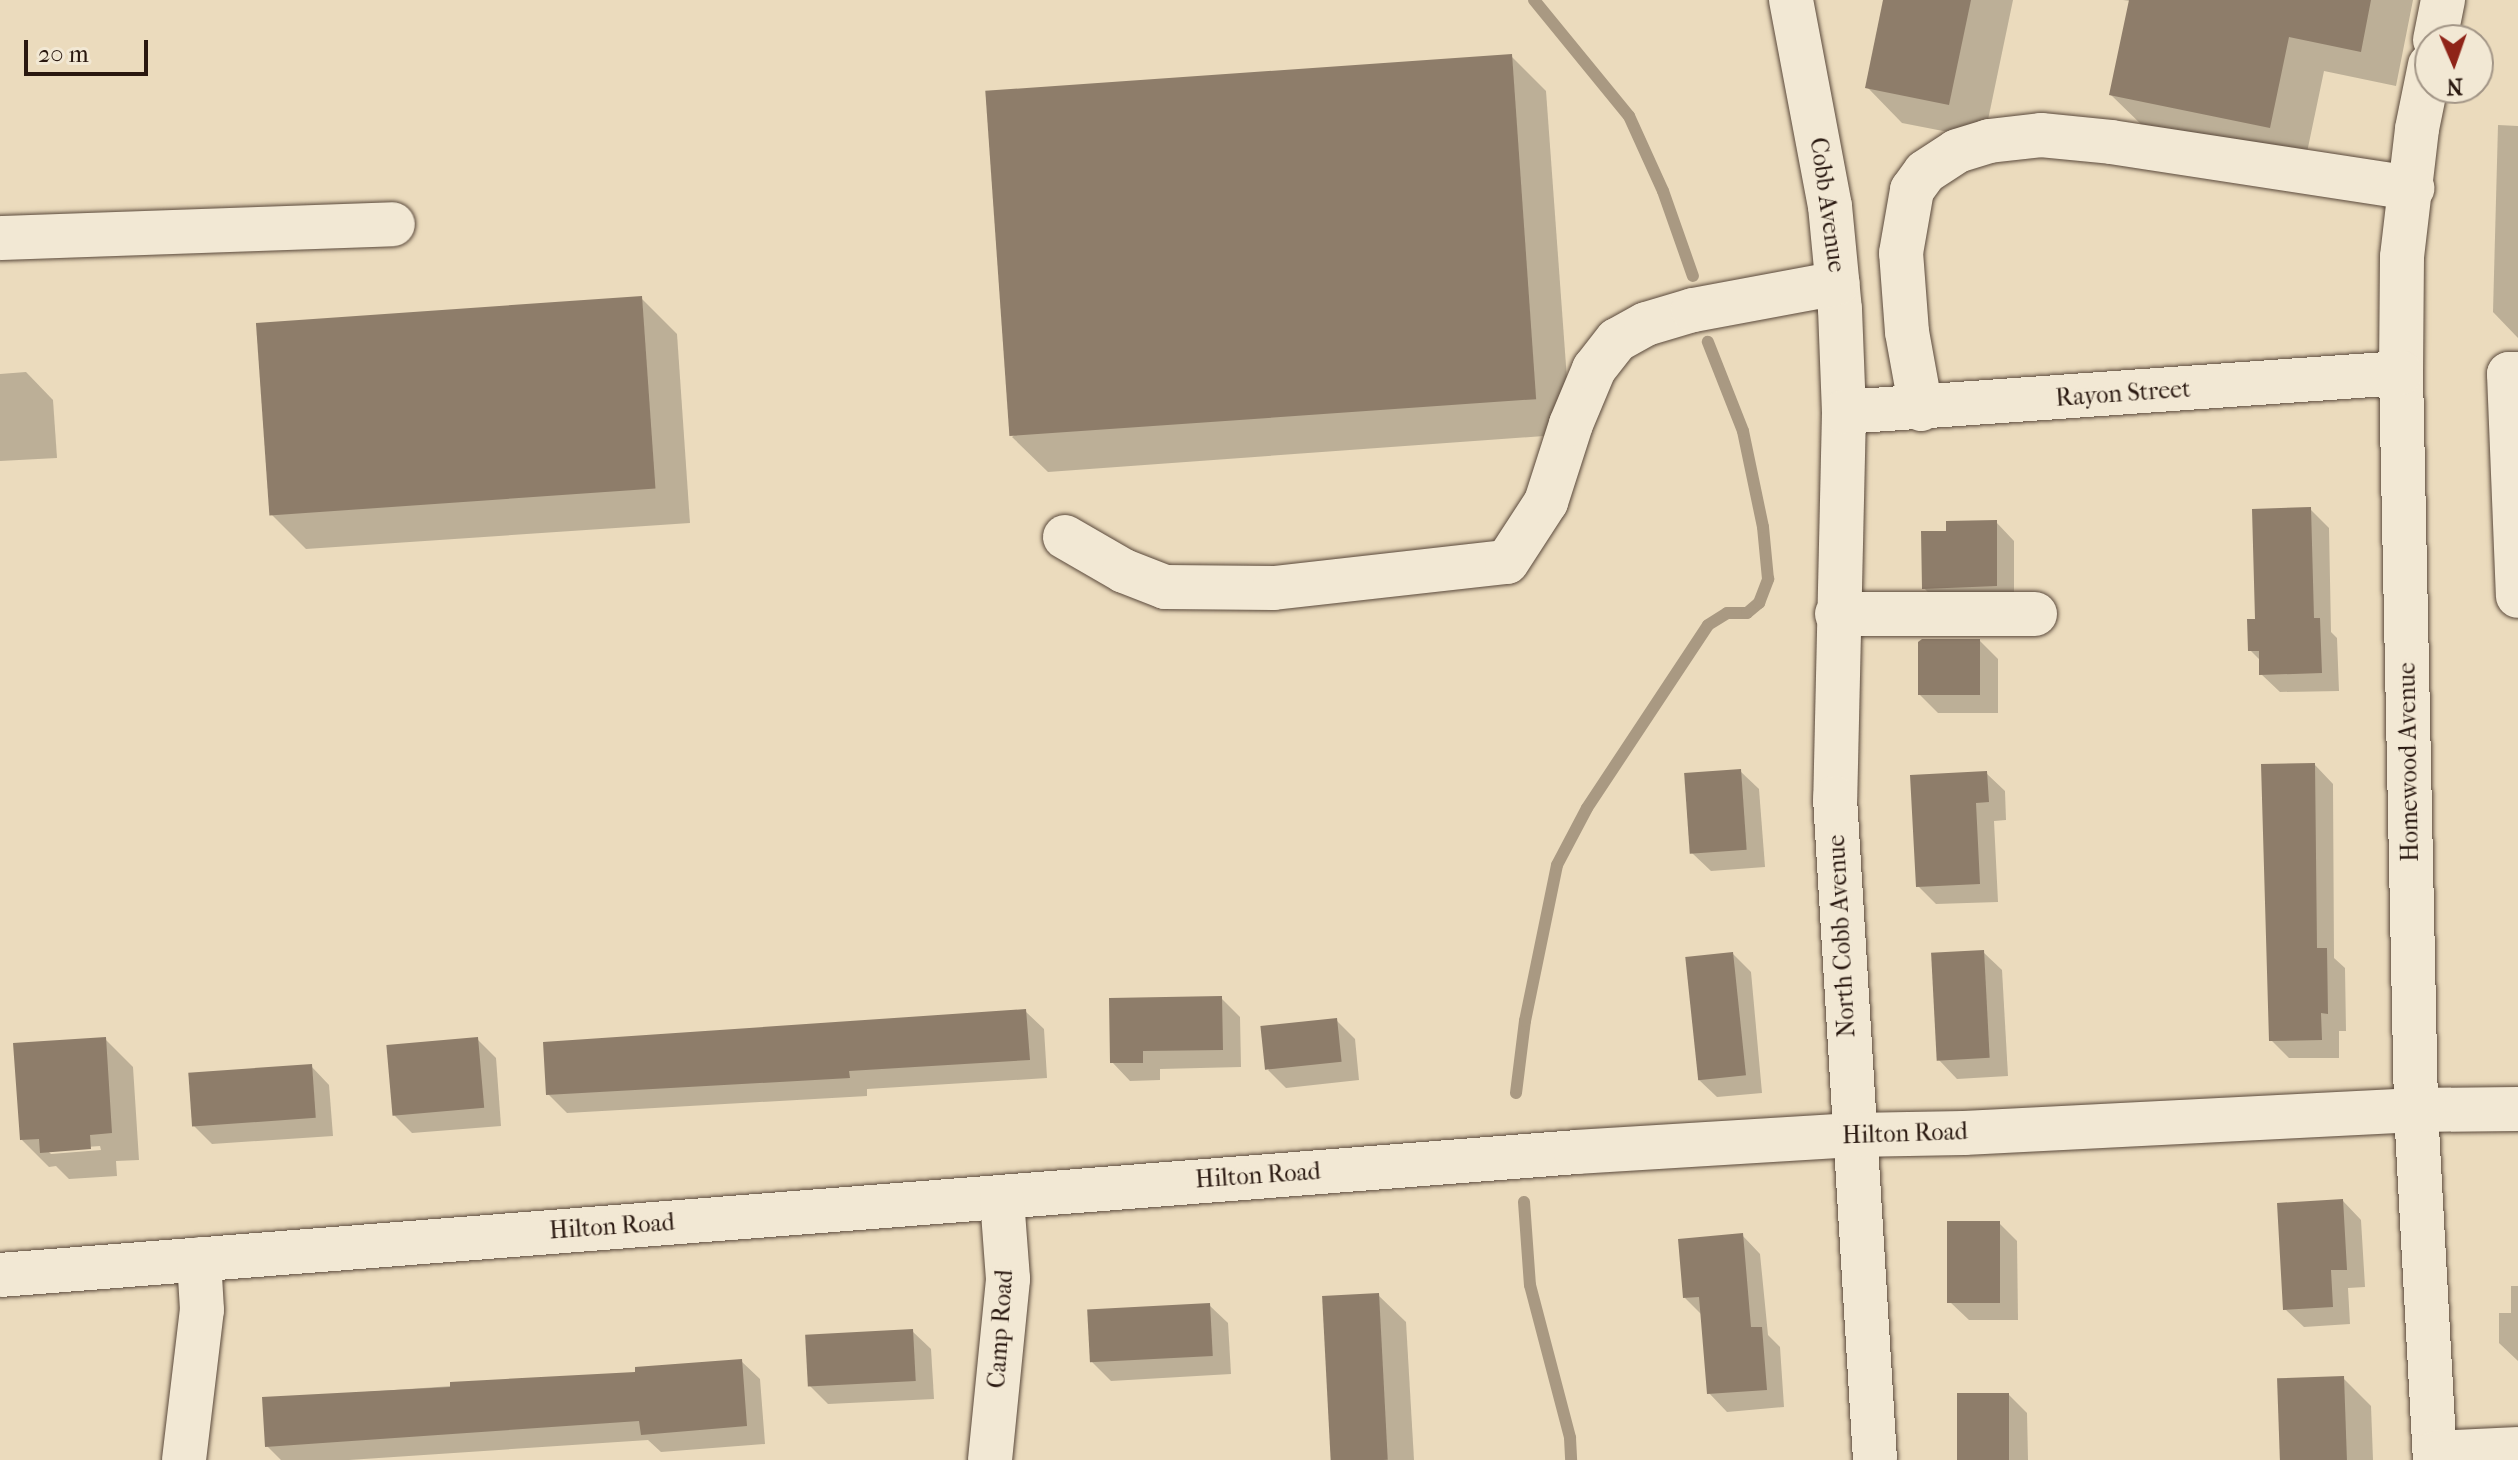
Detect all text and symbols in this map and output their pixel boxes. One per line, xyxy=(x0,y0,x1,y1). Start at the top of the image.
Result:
scale bar xyxy=(28,24,152,74)
north arrow xyxy=(2414,24,2494,104)
text: 20 m xyxy=(38,40,89,68)
text: N xyxy=(2446,73,2464,99)
street label: Cobb Avenue xyxy=(1803,136,1851,274)
street label: Rayon Street xyxy=(2055,375,2191,413)
street label: Homewood Avenue xyxy=(2393,662,2425,862)
street label: North Cobb Avenue xyxy=(1822,834,1862,1038)
street label: Hilton Road xyxy=(1842,1117,1968,1151)
street label: Hilton Road xyxy=(1194,1157,1322,1195)
street label: Hilton Road xyxy=(548,1208,676,1246)
street label: Camp Road xyxy=(982,1269,1020,1389)

